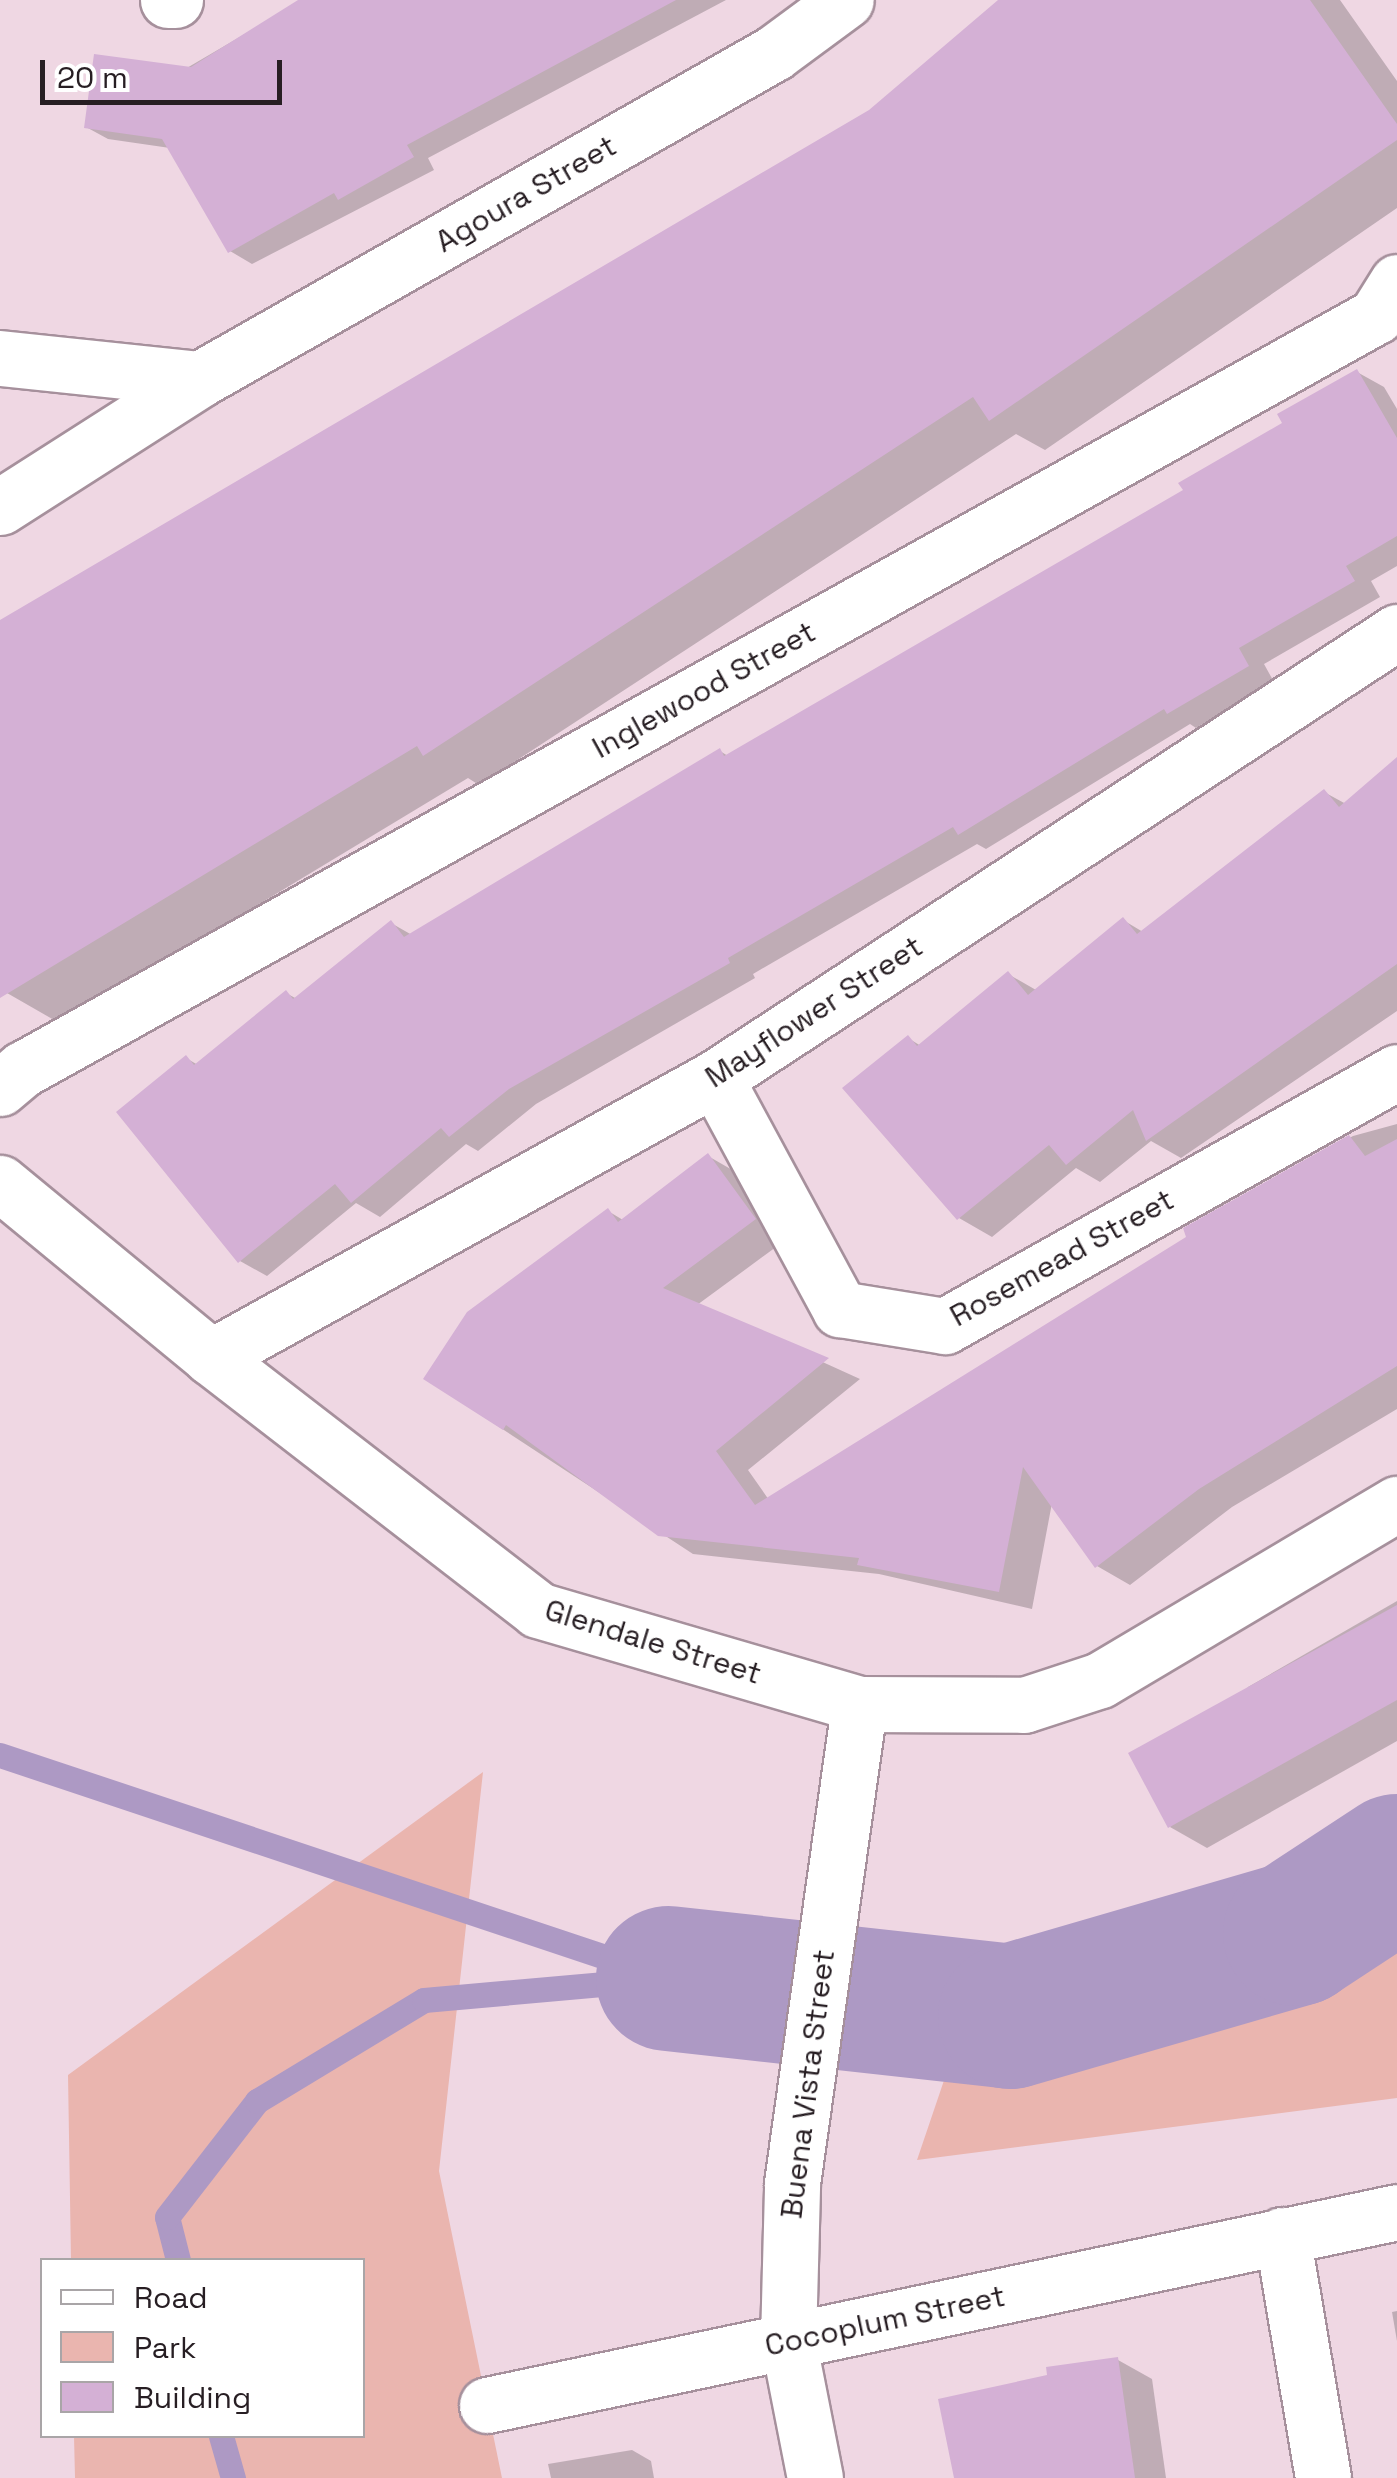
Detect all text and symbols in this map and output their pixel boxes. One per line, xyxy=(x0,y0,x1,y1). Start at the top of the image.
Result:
scale bar xyxy=(45,40,288,102)
text: 20 m xyxy=(57,58,128,97)
street label: Agoura Street xyxy=(429,128,623,260)
street label: Inglewood Street xyxy=(586,614,822,766)
street label: Mayflower Street xyxy=(699,928,929,1096)
street label: Rosemead Street xyxy=(944,1182,1180,1334)
street label: Glendale Street xyxy=(540,1592,766,1692)
street label: Buena Vista Street xyxy=(774,1947,842,2221)
legend xyxy=(40,2258,365,2438)
text: Road xyxy=(134,2278,208,2317)
street label: Cocoplum Street xyxy=(762,2278,1008,2364)
text: Park xyxy=(134,2328,196,2367)
text: Building xyxy=(134,2378,251,2417)

